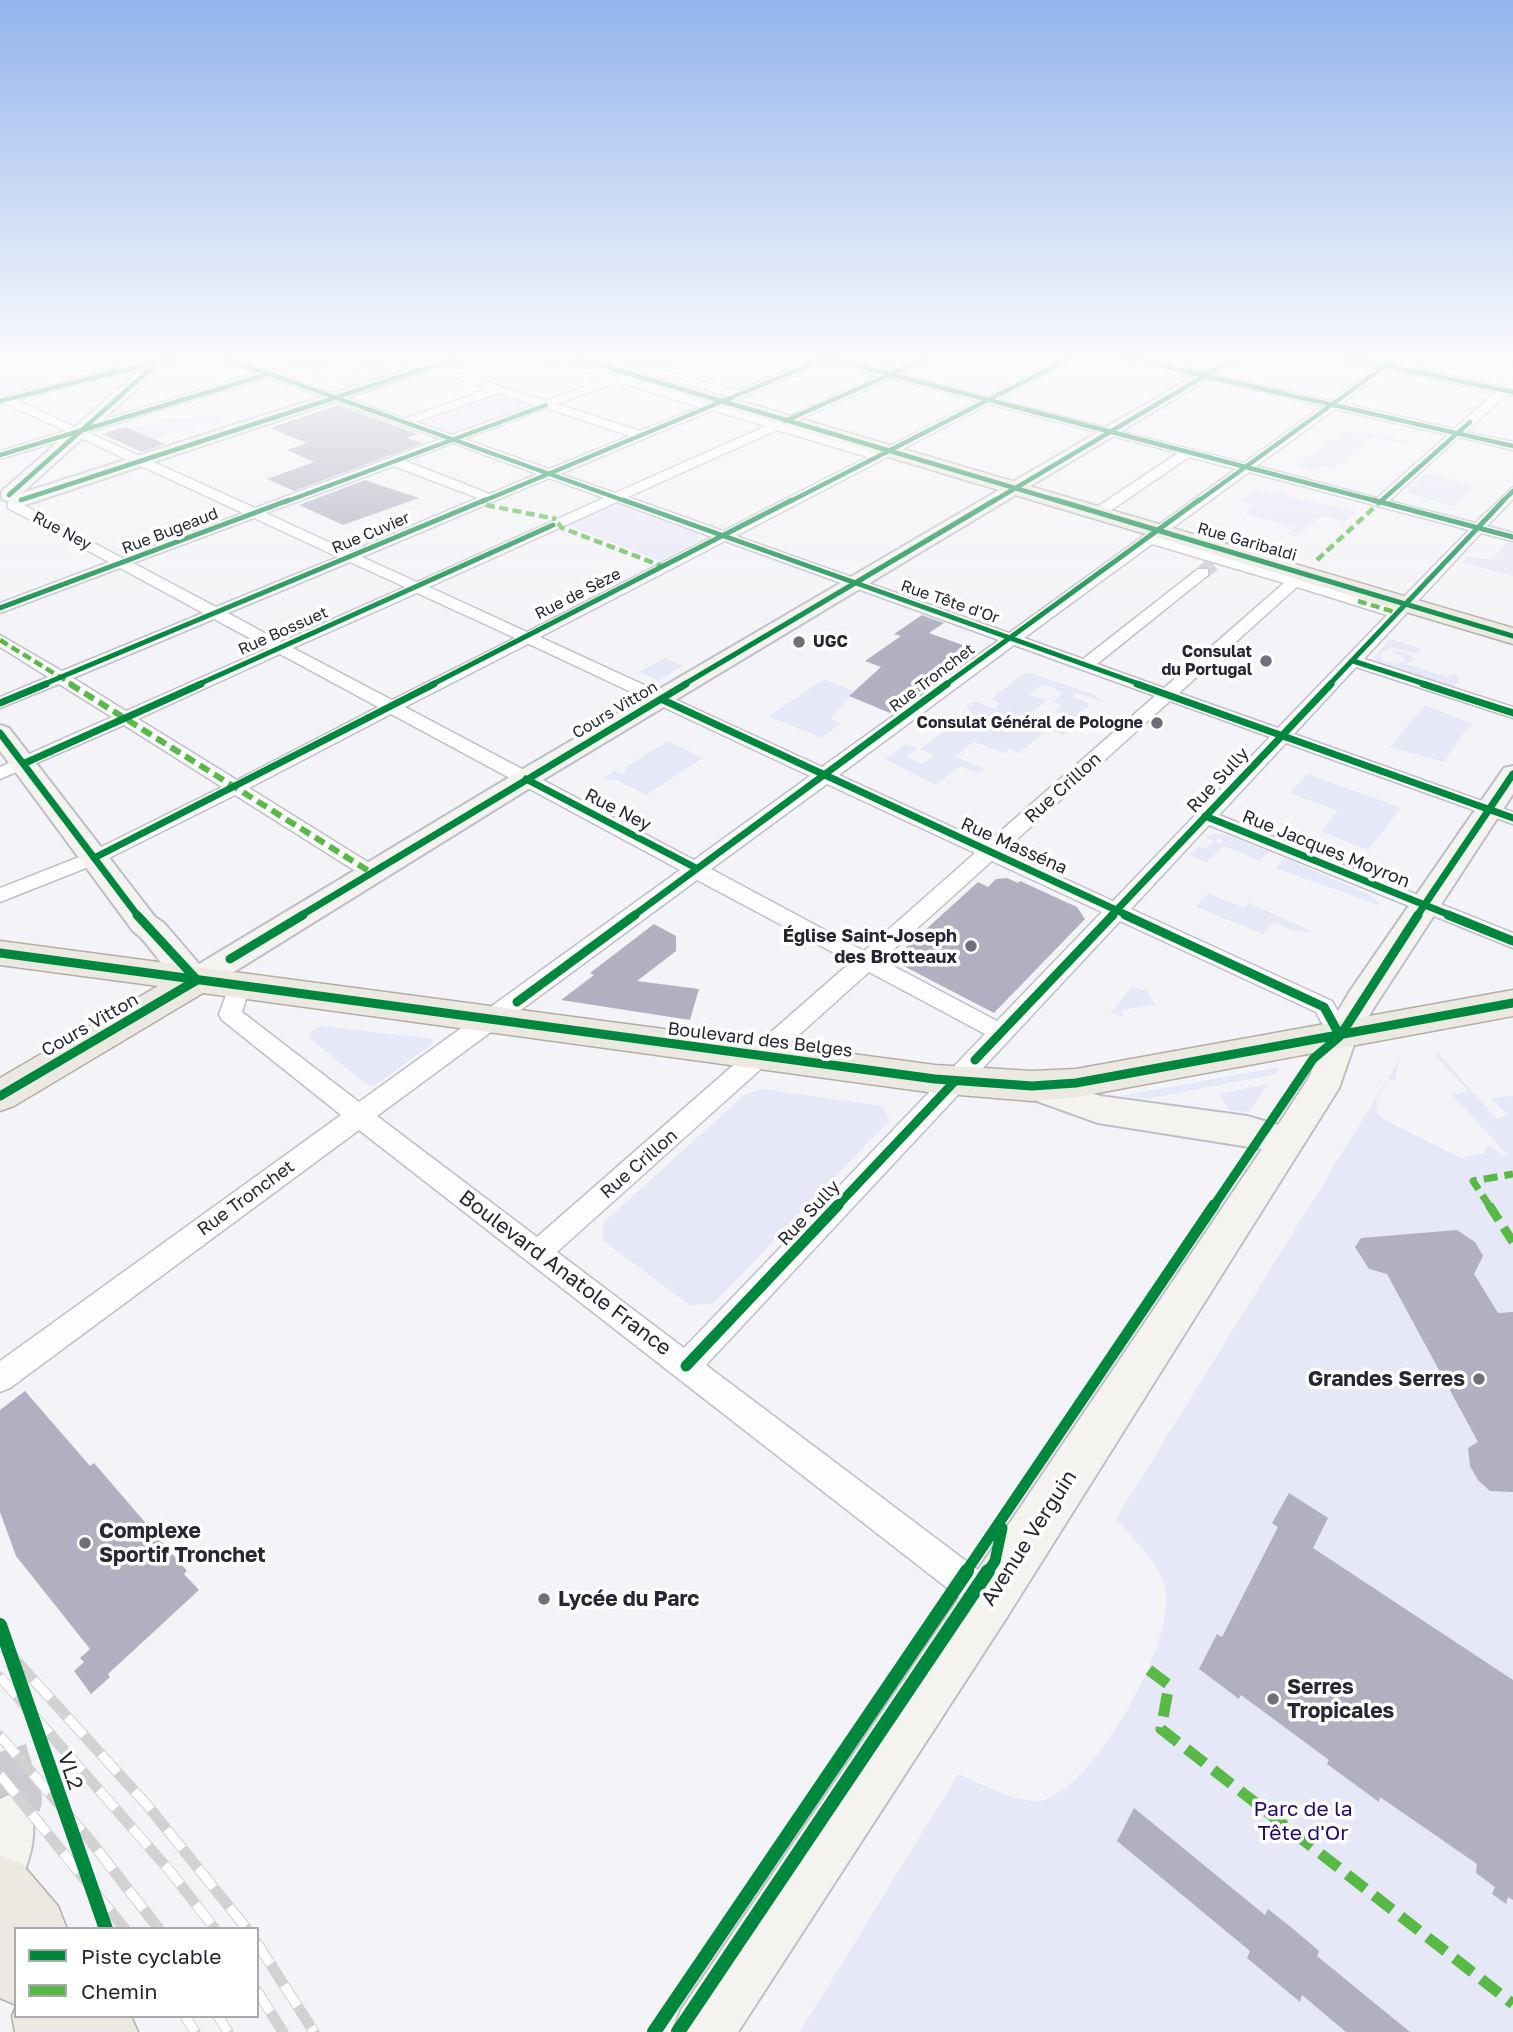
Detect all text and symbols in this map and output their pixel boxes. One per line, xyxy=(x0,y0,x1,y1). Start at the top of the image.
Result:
street label: Rue Bugeaud xyxy=(119,504,221,558)
street label: Rue Ney xyxy=(29,508,95,554)
street label: Rue Cuvier xyxy=(329,508,413,558)
street label: Rue Garibaldi xyxy=(1195,519,1299,565)
street label: Rue de Sèze xyxy=(532,564,624,624)
street label: Rue Tête d'Or xyxy=(898,576,1002,628)
street label: Rue Bossuet xyxy=(235,603,331,659)
place label: UGC xyxy=(813,632,848,652)
marker: UGC xyxy=(791,634,807,650)
street label: Rue Tronchet xyxy=(886,640,978,716)
place label: Consulat du Portugal xyxy=(1162,642,1252,680)
marker: Consulat du Portugal xyxy=(1258,653,1274,669)
street label: Cours Vitton xyxy=(569,677,661,743)
place label: Consulat Général de Pologne xyxy=(917,713,1143,733)
marker: Consulat Général de Pologne xyxy=(1149,715,1165,731)
street label: Rue Sully xyxy=(1182,743,1254,817)
street label: Rue Crillon xyxy=(1020,748,1106,828)
street label: Rue Ney xyxy=(581,784,655,836)
street label: Rue Jacques Moyron xyxy=(1239,805,1413,893)
street label: Rue Masséna xyxy=(957,813,1071,879)
place label: Église Saint-Joseph des Brotteaux xyxy=(783,925,957,968)
marker: Église Saint-Joseph des Brotteaux xyxy=(963,938,979,954)
street label: Cours Vitton xyxy=(38,989,142,1061)
street label: Boulevard des Belges xyxy=(666,1018,854,1062)
street label: Rue Crillon xyxy=(596,1125,682,1203)
street label: Rue Tronchet xyxy=(193,1156,299,1240)
street label: Rue Sully xyxy=(773,1176,845,1250)
street label: Boulevard Anatole France xyxy=(454,1185,676,1361)
place label: Grandes Serres xyxy=(1308,1366,1465,1392)
marker: Grandes Serres xyxy=(1471,1371,1487,1387)
street label: Avenue Verguin xyxy=(976,1466,1082,1610)
place label: Complexe Sportif Tronchet xyxy=(99,1518,266,1568)
marker: Complexe Sportif Tronchet xyxy=(77,1535,93,1551)
place label: Lycée du Parc xyxy=(558,1586,699,1612)
marker: Lycée du Parc xyxy=(536,1591,552,1607)
place label: Serres Tropicales xyxy=(1287,1674,1394,1724)
marker: Serres Tropicales xyxy=(1265,1691,1281,1707)
street label: VL2 xyxy=(52,1749,88,1793)
park label: Parc de la Tête d'Or xyxy=(1253,1796,1353,1846)
legend xyxy=(14,1927,259,2018)
text: Piste cyclable xyxy=(81,1943,221,1969)
text: Chemin xyxy=(81,1978,158,2004)

